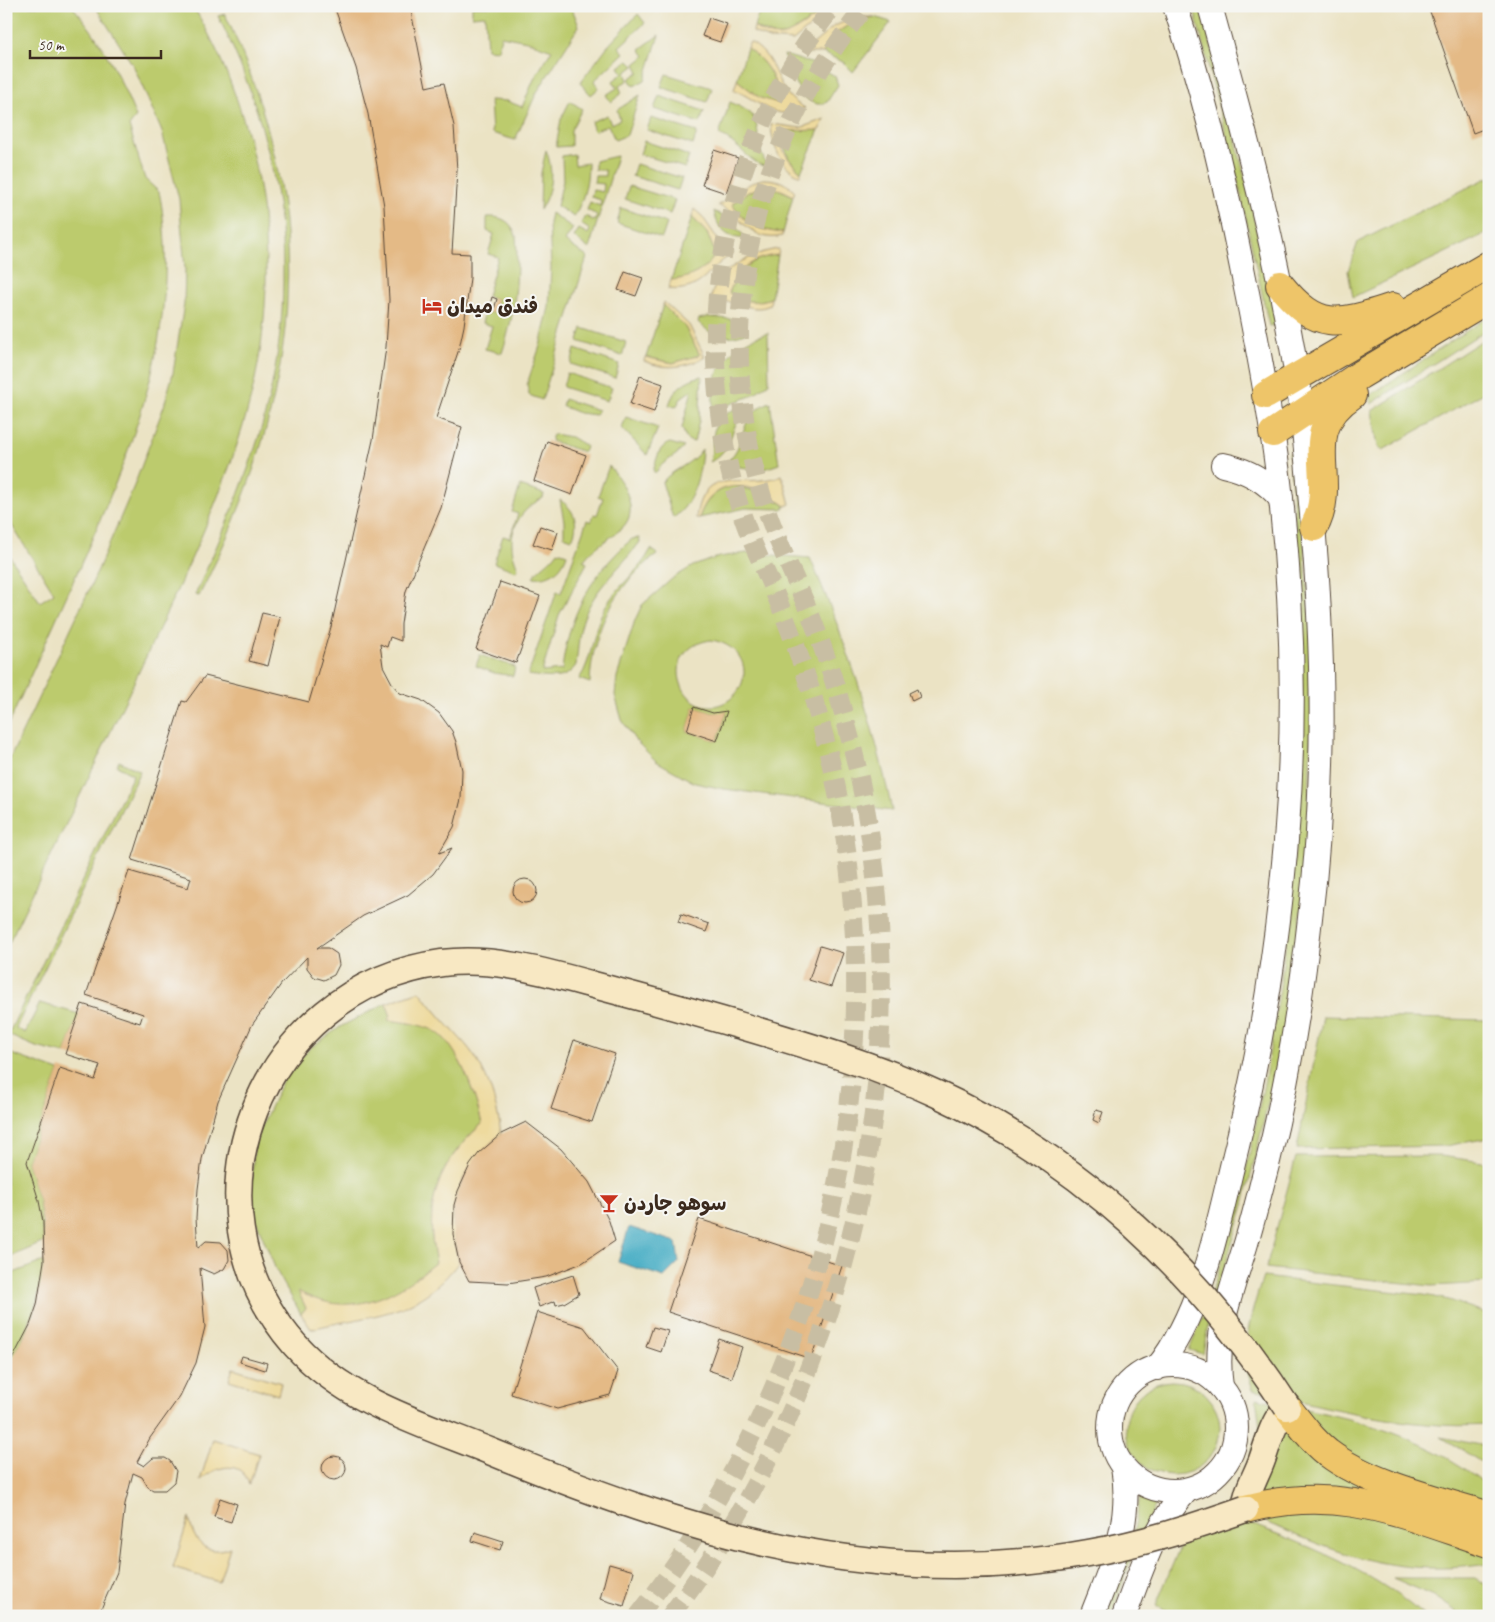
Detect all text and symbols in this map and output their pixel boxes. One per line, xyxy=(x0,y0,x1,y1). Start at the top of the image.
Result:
scale bar xyxy=(30,28,161,60)
text: 50 m xyxy=(38,36,65,55)
place label: فندق ميدان xyxy=(447,294,538,319)
hotel icon: فندق ميدان xyxy=(421,295,443,317)
place label: سوهو جاردن xyxy=(624,1191,726,1216)
bar icon: سوهو جاردن xyxy=(598,1192,620,1214)

